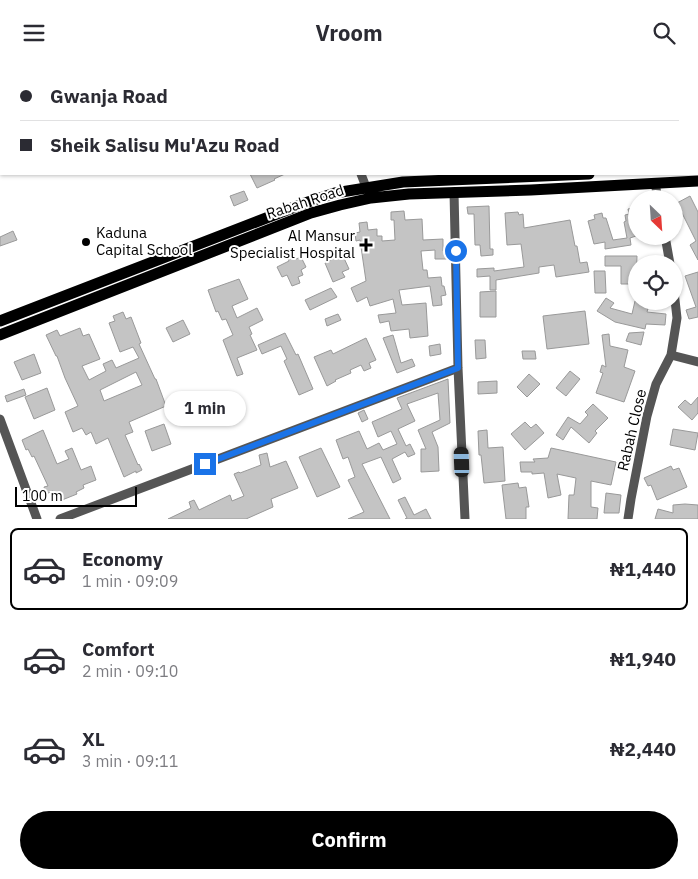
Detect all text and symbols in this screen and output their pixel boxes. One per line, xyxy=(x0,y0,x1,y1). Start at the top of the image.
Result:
text: Vroom xyxy=(315,18,383,47)
icon: menu xyxy=(20,19,48,47)
icon: search xyxy=(650,19,678,47)
text: Gwanja Road xyxy=(50,84,168,108)
text: Sheik Salisu Mu'Azu Road xyxy=(50,133,279,157)
street label: Rabah Road xyxy=(264,180,346,223)
north arrow xyxy=(628,190,682,245)
map controls xyxy=(628,190,683,310)
place label: Kaduna Capital School xyxy=(96,223,192,259)
place label: Al Mansur Specialist Hospital xyxy=(230,226,355,262)
marker: Kaduna Capital School xyxy=(80,236,92,248)
marker: Al Mansur Specialist Hospital xyxy=(359,238,373,252)
route start xyxy=(445,240,467,262)
button: locate xyxy=(628,255,683,310)
street label: Rabah Close xyxy=(613,387,650,473)
callout: 1 min xyxy=(164,391,246,427)
text: 1 min xyxy=(184,398,226,418)
car xyxy=(453,447,470,477)
route end xyxy=(194,453,216,475)
scale bar xyxy=(15,484,138,507)
text: 100 m xyxy=(22,487,63,505)
icon: car xyxy=(22,547,67,592)
text: Economy xyxy=(82,547,163,571)
text: ₦1,440 xyxy=(610,557,676,581)
text: 1 min · 09:09 xyxy=(82,571,178,591)
icon: car xyxy=(22,637,67,682)
text: Comfort xyxy=(82,637,155,661)
text: ₦1,940 xyxy=(610,647,676,671)
text: 2 min · 09:10 xyxy=(82,661,178,681)
icon: car xyxy=(22,727,67,772)
text: XL xyxy=(82,727,105,751)
text: ₦2,440 xyxy=(610,737,676,761)
text: 3 min · 09:11 xyxy=(82,751,178,771)
button: Confirm xyxy=(20,811,678,869)

